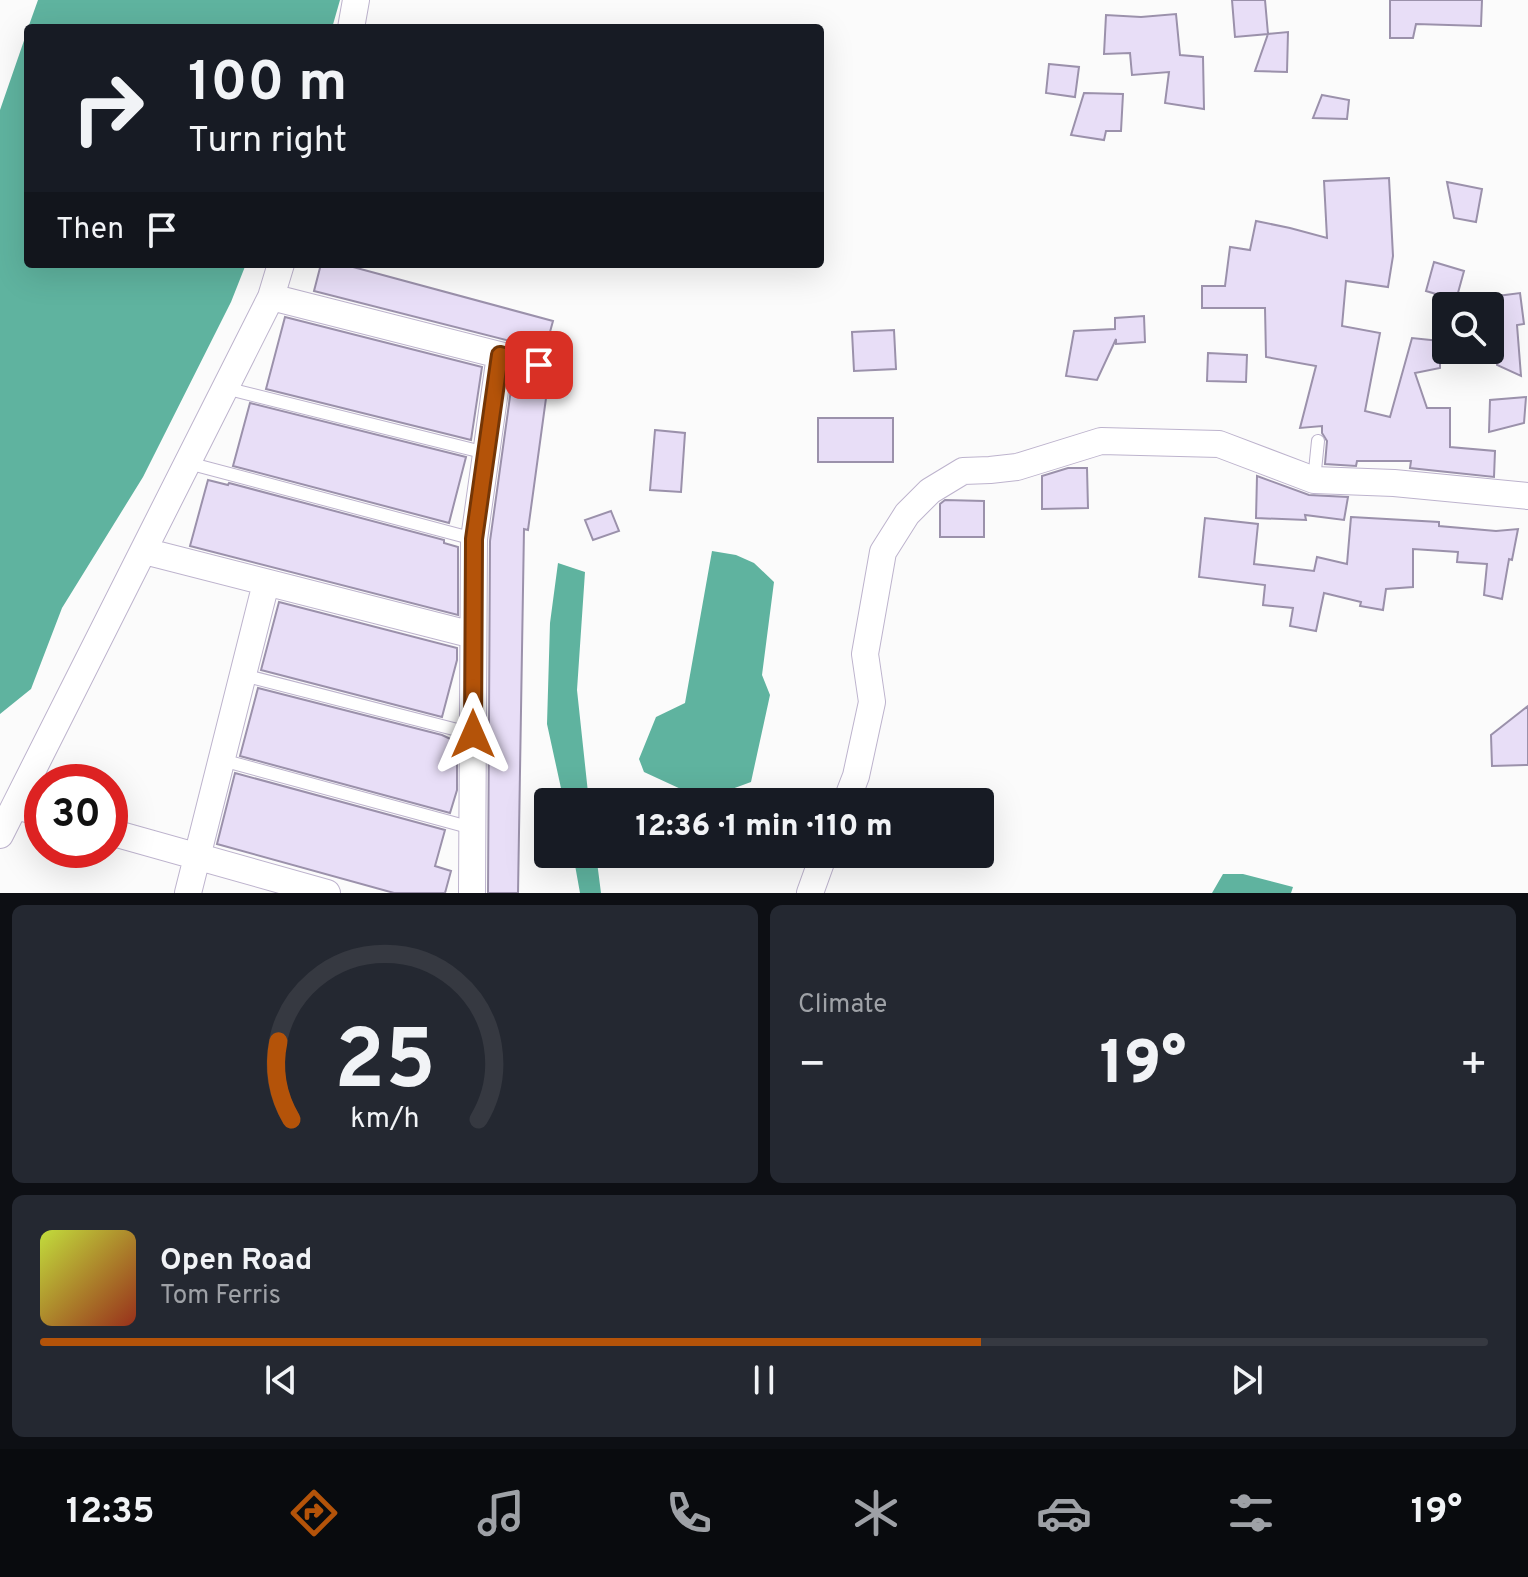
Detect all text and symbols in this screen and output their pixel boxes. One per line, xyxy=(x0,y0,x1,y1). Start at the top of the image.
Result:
text: 100 m xyxy=(188,50,347,120)
icon: right xyxy=(56,56,160,160)
text: Turn right xyxy=(188,119,347,165)
icon: arrive xyxy=(140,208,184,252)
text: Then xyxy=(56,212,124,249)
map controls xyxy=(1432,292,1504,364)
button: search xyxy=(1432,292,1504,364)
pin xyxy=(505,331,573,399)
icon: arrive xyxy=(517,343,561,387)
position arrow xyxy=(431,692,515,776)
speed limit sign: 30 xyxy=(24,764,128,868)
text: 12:36 · 1 min · 110 m xyxy=(635,809,893,846)
text: Climate xyxy=(798,989,887,1022)
text: 25 xyxy=(334,1013,436,1118)
text: 19° xyxy=(1100,1029,1186,1105)
text: − xyxy=(798,1039,826,1095)
text: + xyxy=(1460,1039,1488,1095)
text: km/h xyxy=(350,1102,420,1138)
text: Open Road xyxy=(160,1243,312,1280)
text: Tom Ferris xyxy=(160,1280,281,1313)
icon: previous xyxy=(259,1358,303,1402)
icon: pause xyxy=(742,1358,786,1402)
icon: next xyxy=(1225,1358,1269,1402)
icon: directions xyxy=(286,1485,342,1541)
icon: music xyxy=(473,1485,529,1541)
icon: phone xyxy=(661,1485,717,1541)
icon: climate xyxy=(848,1485,904,1541)
icon: car xyxy=(1036,1485,1092,1541)
icon: filters xyxy=(1223,1485,1279,1541)
text: 12:35 xyxy=(66,1490,154,1536)
text: 19° xyxy=(1411,1490,1462,1536)

